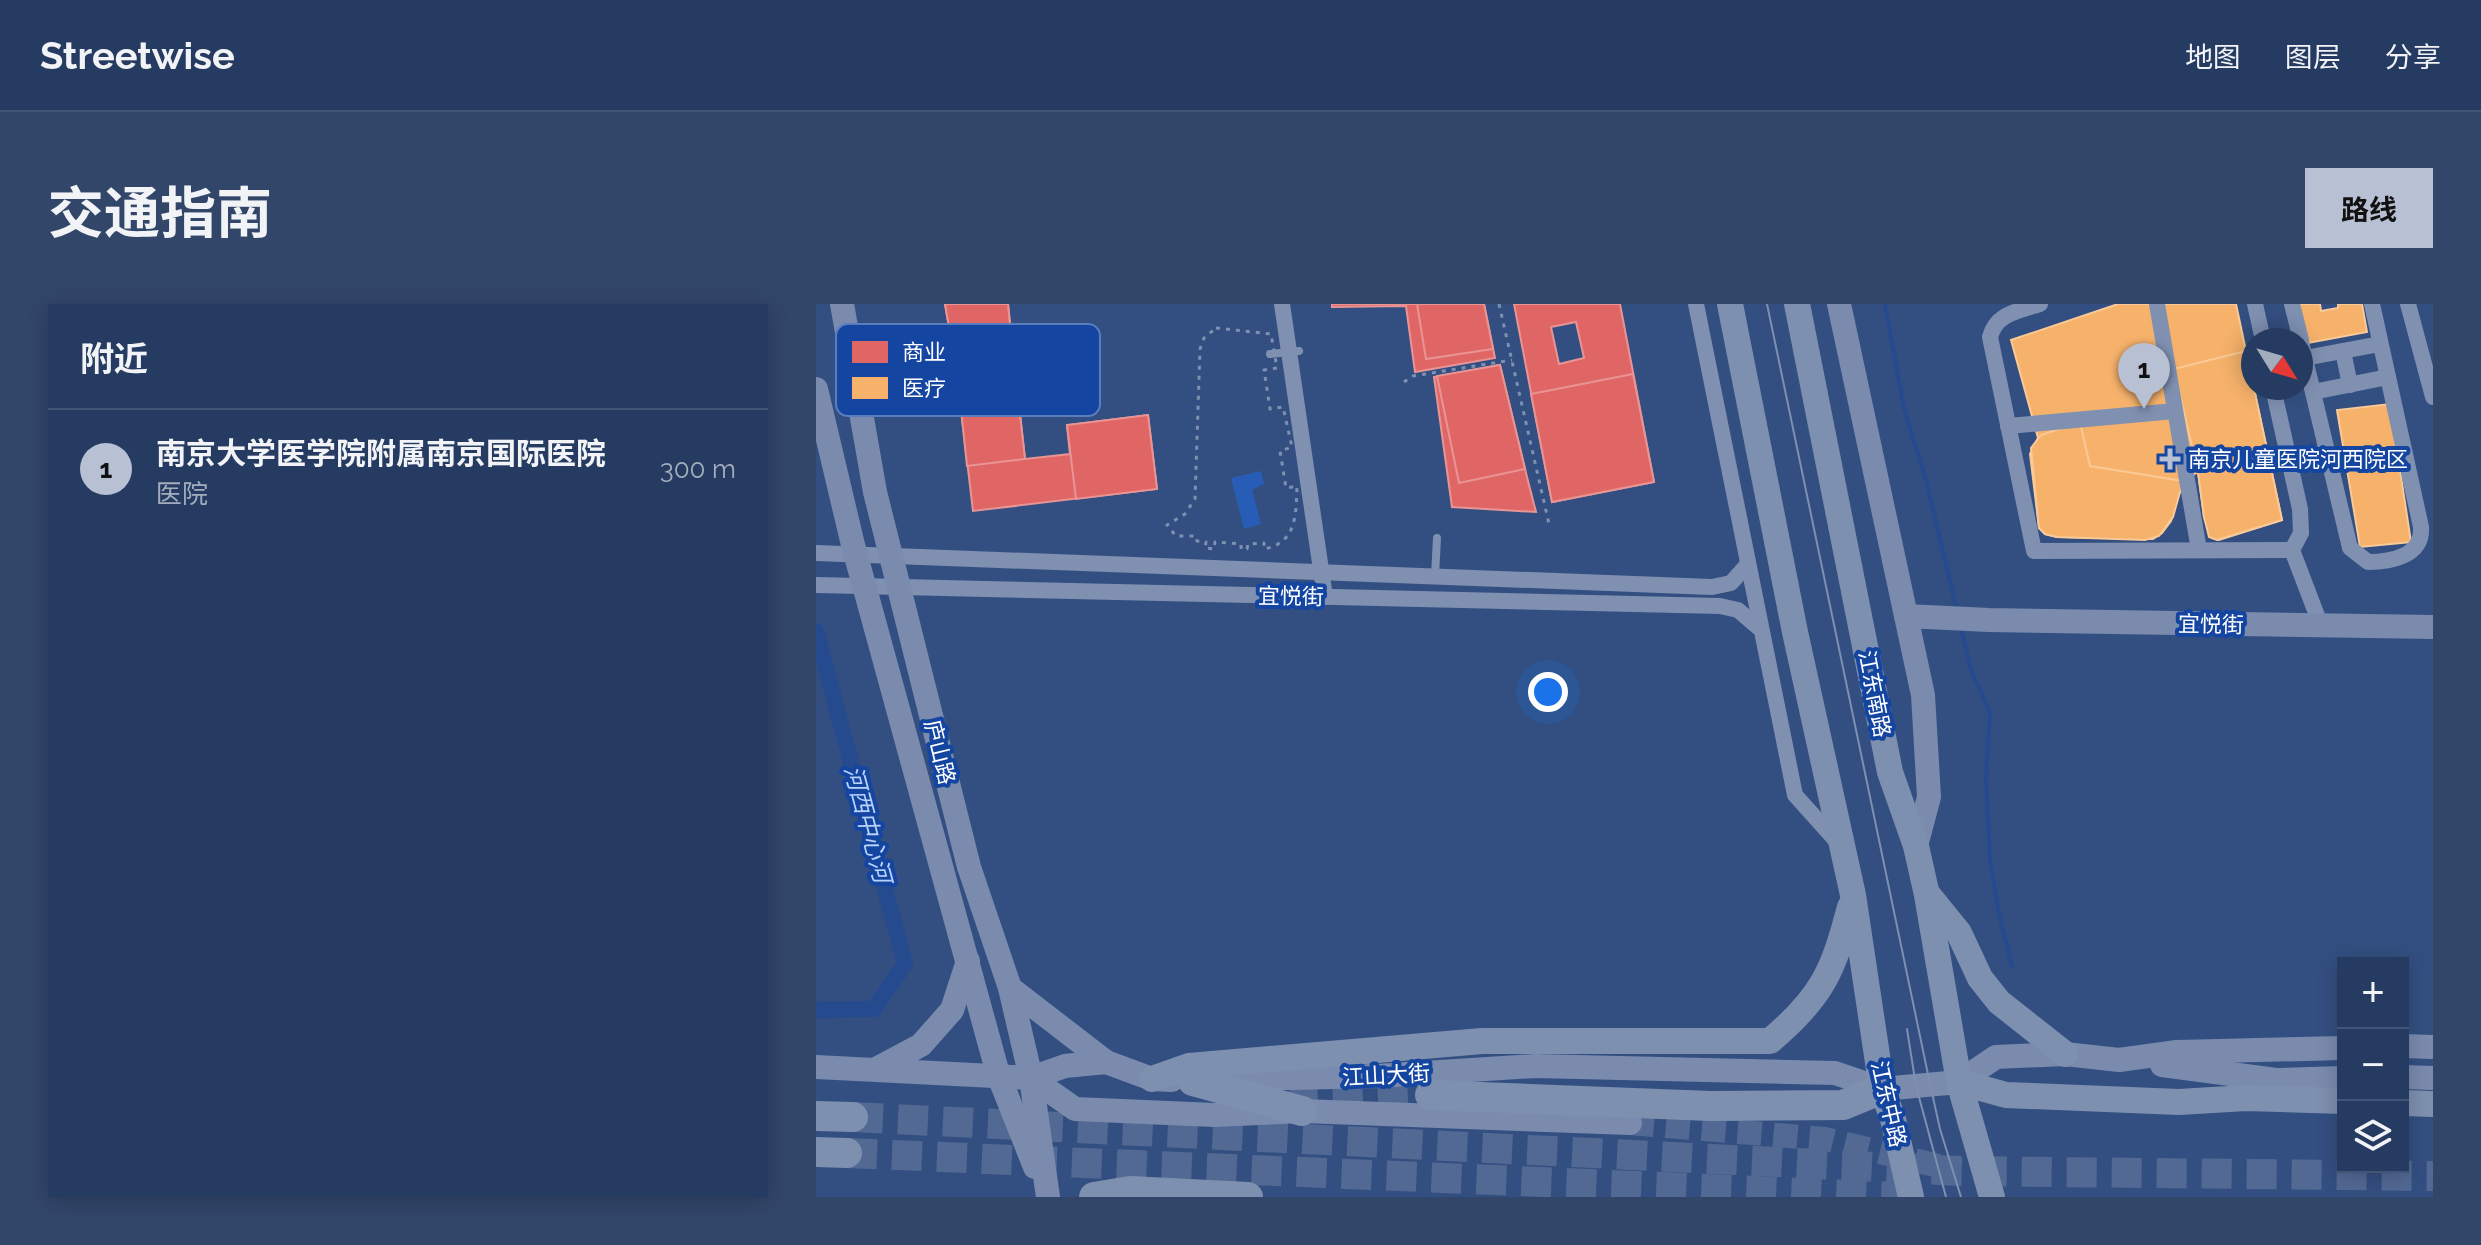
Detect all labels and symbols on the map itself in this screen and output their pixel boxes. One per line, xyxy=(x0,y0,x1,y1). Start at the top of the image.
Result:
legend xyxy=(836,324,1100,416)
north arrow xyxy=(2241,328,2313,400)
text: 商业 xyxy=(902,339,946,365)
pin: 1 xyxy=(2118,343,2170,409)
text: 医疗 xyxy=(902,375,946,401)
place label: 南京儿童医院河西院区 xyxy=(2188,446,2408,472)
marker: 南京儿童医院河西院区 xyxy=(2159,448,2181,470)
street label: 宜悦街 xyxy=(1258,582,1324,610)
street label: 宜悦街 xyxy=(2178,610,2244,638)
street label: 江东南路 xyxy=(1854,648,1896,740)
your location xyxy=(1528,672,1568,712)
street label: 庐山路 xyxy=(919,717,961,787)
water label: 河西中心河 xyxy=(838,762,899,890)
street label: 江东中路 xyxy=(1866,1058,1912,1150)
street label: 江山大街 xyxy=(1341,1060,1431,1090)

